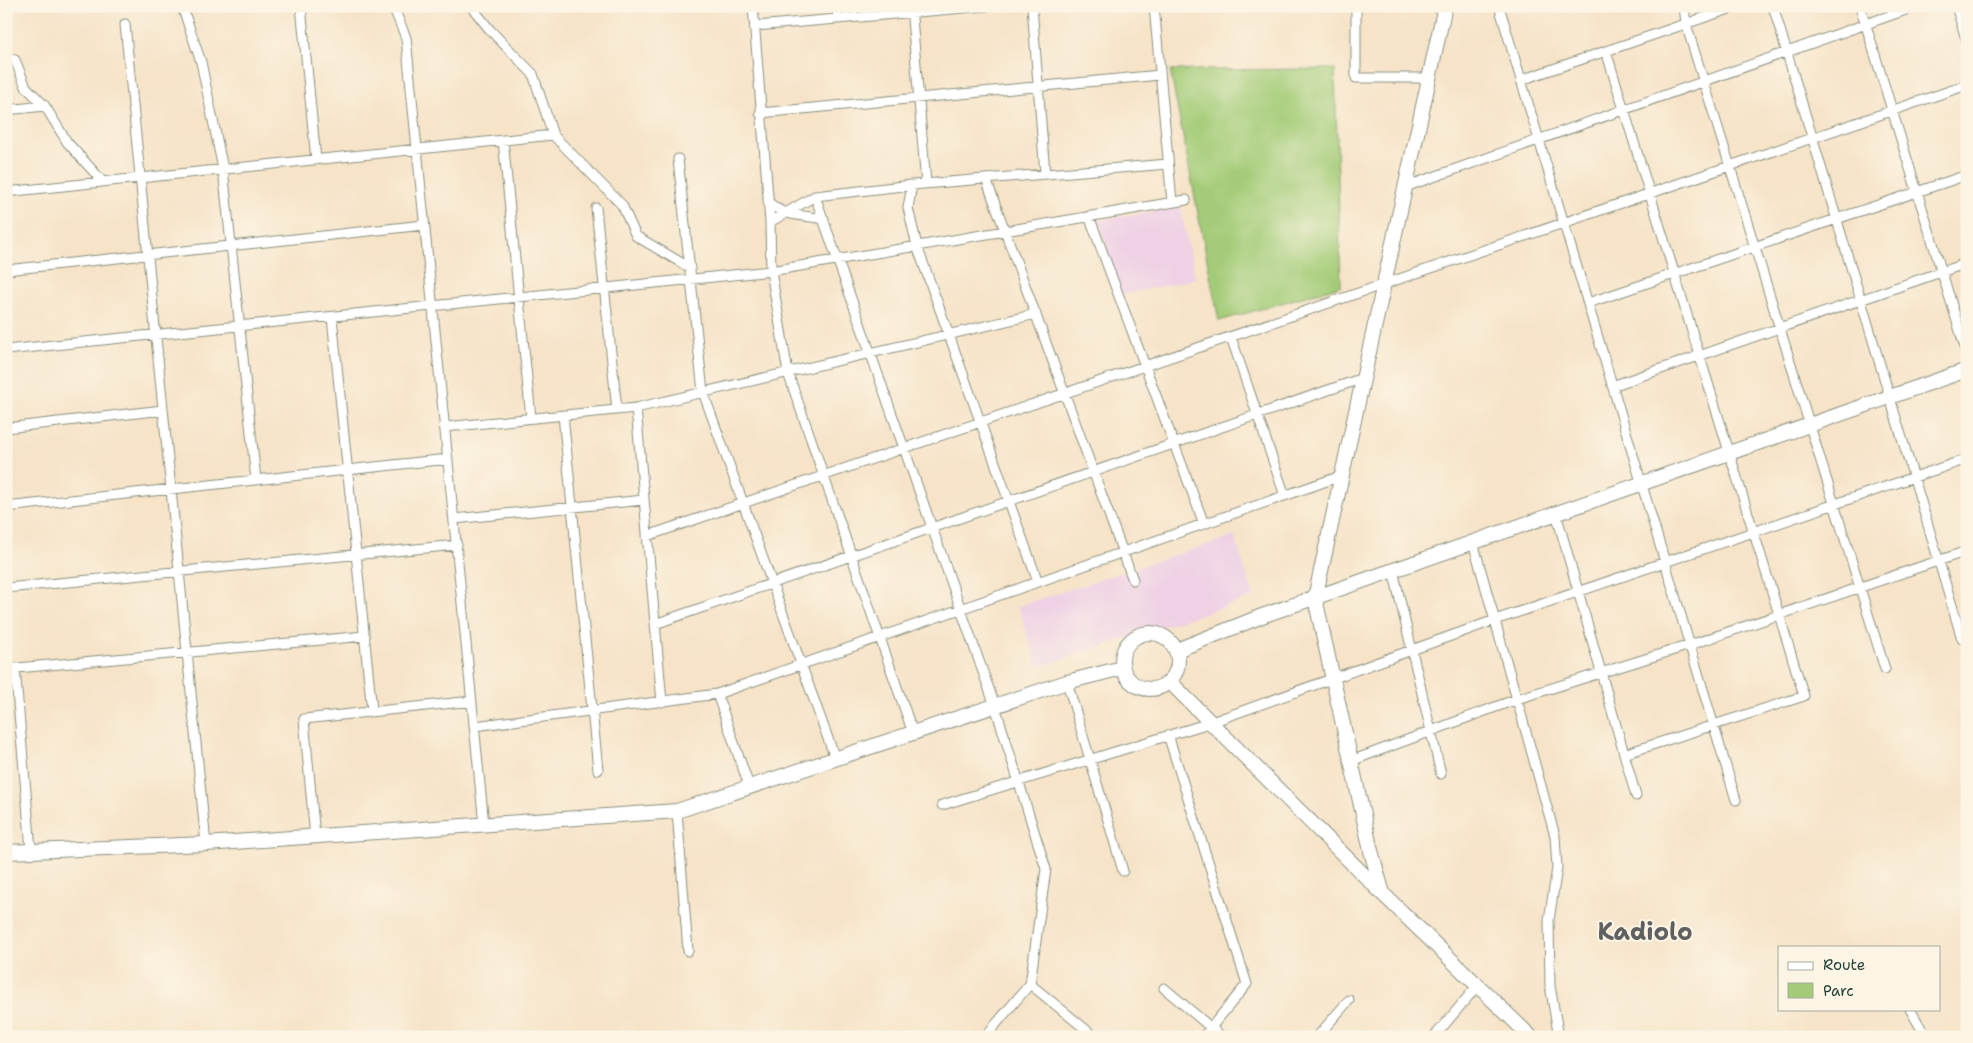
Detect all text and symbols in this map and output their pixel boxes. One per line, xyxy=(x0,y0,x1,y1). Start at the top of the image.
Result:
district label: Kadiolo xyxy=(1597,916,1693,948)
legend xyxy=(1778,946,1940,1010)
text: Route xyxy=(1823,955,1865,975)
text: Parc xyxy=(1823,981,1854,1001)

